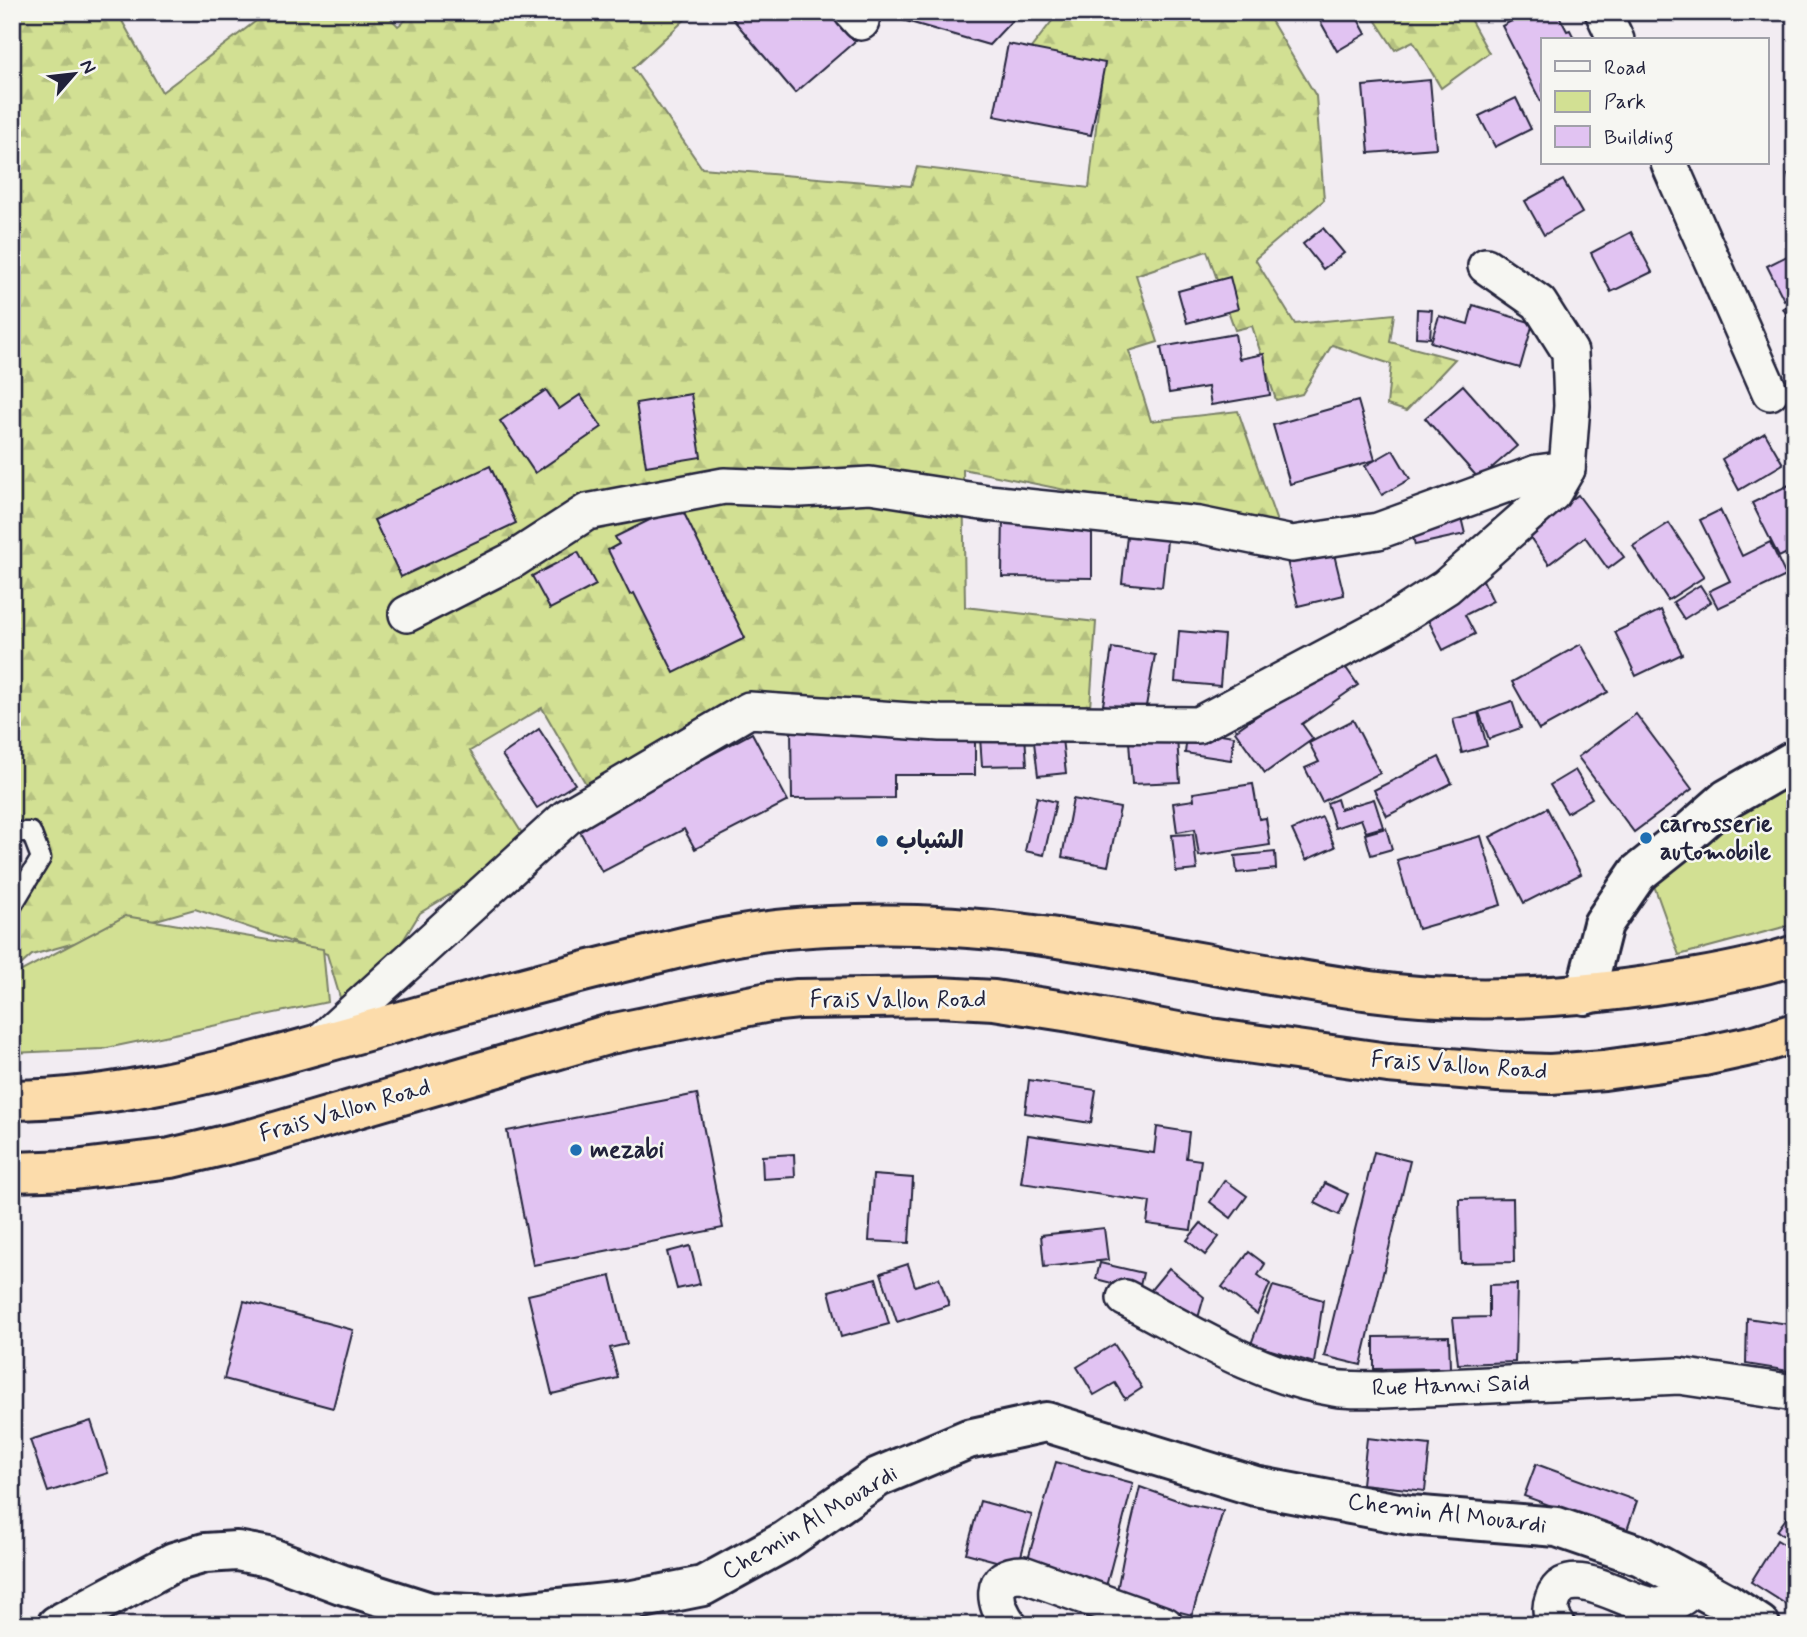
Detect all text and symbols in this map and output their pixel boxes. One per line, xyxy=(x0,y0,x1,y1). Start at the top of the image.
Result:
north arrow xyxy=(38,38,108,108)
legend xyxy=(1541,38,1769,164)
text: Road xyxy=(1604,54,1646,82)
text: N xyxy=(74,55,102,78)
text: Park xyxy=(1604,88,1646,116)
text: Building xyxy=(1604,124,1674,154)
place label: carrosserie automobile xyxy=(1660,809,1773,868)
place label: الشباب xyxy=(896,826,964,857)
marker: carrosserie automobile xyxy=(1638,830,1654,846)
marker: الشباب xyxy=(874,833,890,849)
street label: Frais Vallon Road xyxy=(810,985,986,1016)
street label: Frais Vallon Road xyxy=(1370,1044,1548,1088)
street label: Frais Vallon Road xyxy=(256,1072,434,1150)
place label: mezabi xyxy=(590,1135,665,1166)
marker: mezabi xyxy=(568,1142,584,1158)
street label: Rue Hanni Said xyxy=(1372,1368,1530,1404)
street label: Chemin Al Mouardi xyxy=(716,1458,904,1588)
street label: Chemin Al Mouardi xyxy=(1346,1486,1548,1542)

